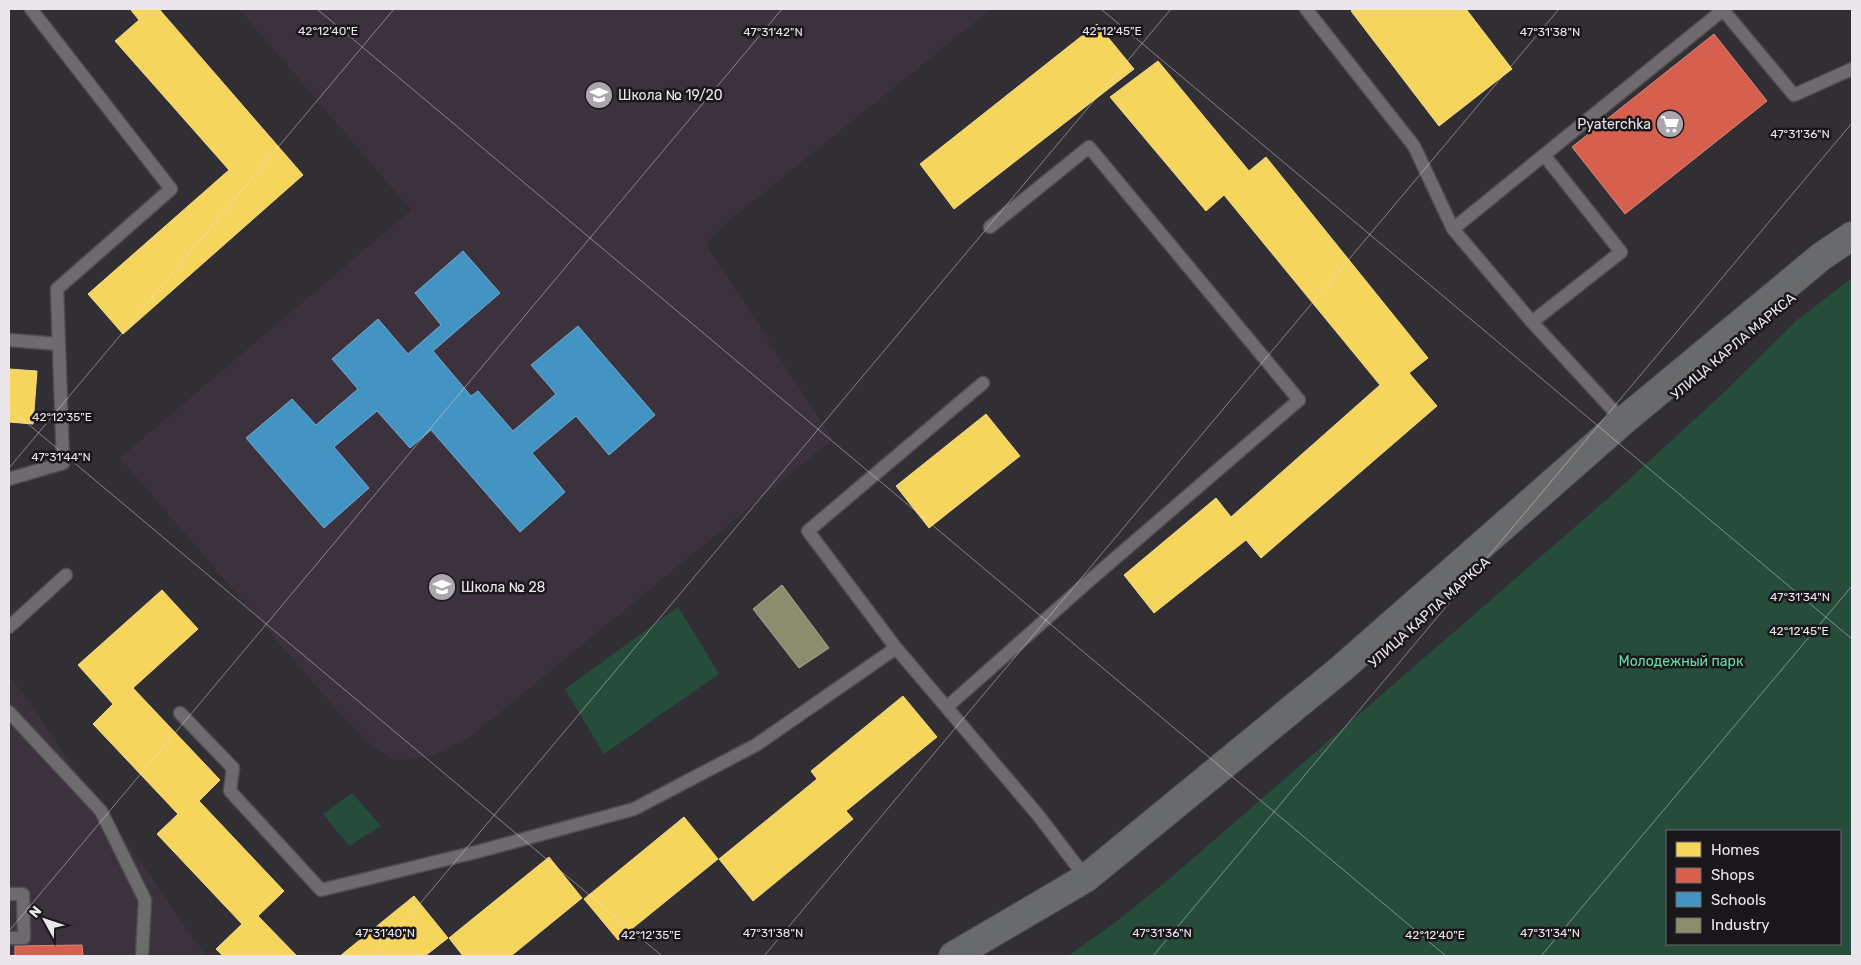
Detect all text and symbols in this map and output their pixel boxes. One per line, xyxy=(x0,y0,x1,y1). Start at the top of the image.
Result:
text: 42°12'40"E xyxy=(298,24,358,38)
text: 42°12'45"E xyxy=(1082,24,1142,38)
text: 47°31'42"N xyxy=(743,25,803,39)
text: 47°31'38"N xyxy=(1520,25,1580,39)
school or university icon: Школа № 19/20 xyxy=(584,80,614,110)
place label: Школа № 19/20 xyxy=(618,87,723,104)
supermarket icon: Pyaterchka xyxy=(1655,109,1685,139)
place label: Pyaterchka xyxy=(1577,116,1651,133)
text: 47°31'36"N xyxy=(1770,127,1830,141)
street label: УЛИЦА КАРЛА МАРКСА xyxy=(1667,289,1800,404)
text: 42°12'35"E xyxy=(32,410,92,424)
text: 47°31'44"N xyxy=(31,450,91,464)
street label: УЛИЦА КАРЛА МАРКСА xyxy=(1365,553,1494,671)
school or university icon: Школа № 28 xyxy=(427,572,457,602)
place label: Школа № 28 xyxy=(461,579,546,596)
text: 47°31'34"N xyxy=(1770,590,1830,604)
text: 42°12'45"E xyxy=(1769,624,1829,638)
park label: Молодежный парк xyxy=(1619,653,1744,670)
legend xyxy=(1666,830,1841,945)
text: Homes xyxy=(1711,841,1760,859)
text: Shops xyxy=(1711,866,1755,884)
text: Schools xyxy=(1711,891,1767,909)
north arrow xyxy=(20,895,70,945)
text: N xyxy=(26,903,45,921)
text: Industry xyxy=(1711,916,1770,934)
text: 47°31'40"N xyxy=(355,926,415,940)
text: 47°31'38"N xyxy=(743,926,803,940)
text: 47°31'36"N xyxy=(1132,926,1192,940)
text: 47°31'34"N xyxy=(1520,926,1580,940)
text: 42°12'35"E xyxy=(621,928,681,942)
text: 42°12'40"E xyxy=(1405,928,1465,942)

